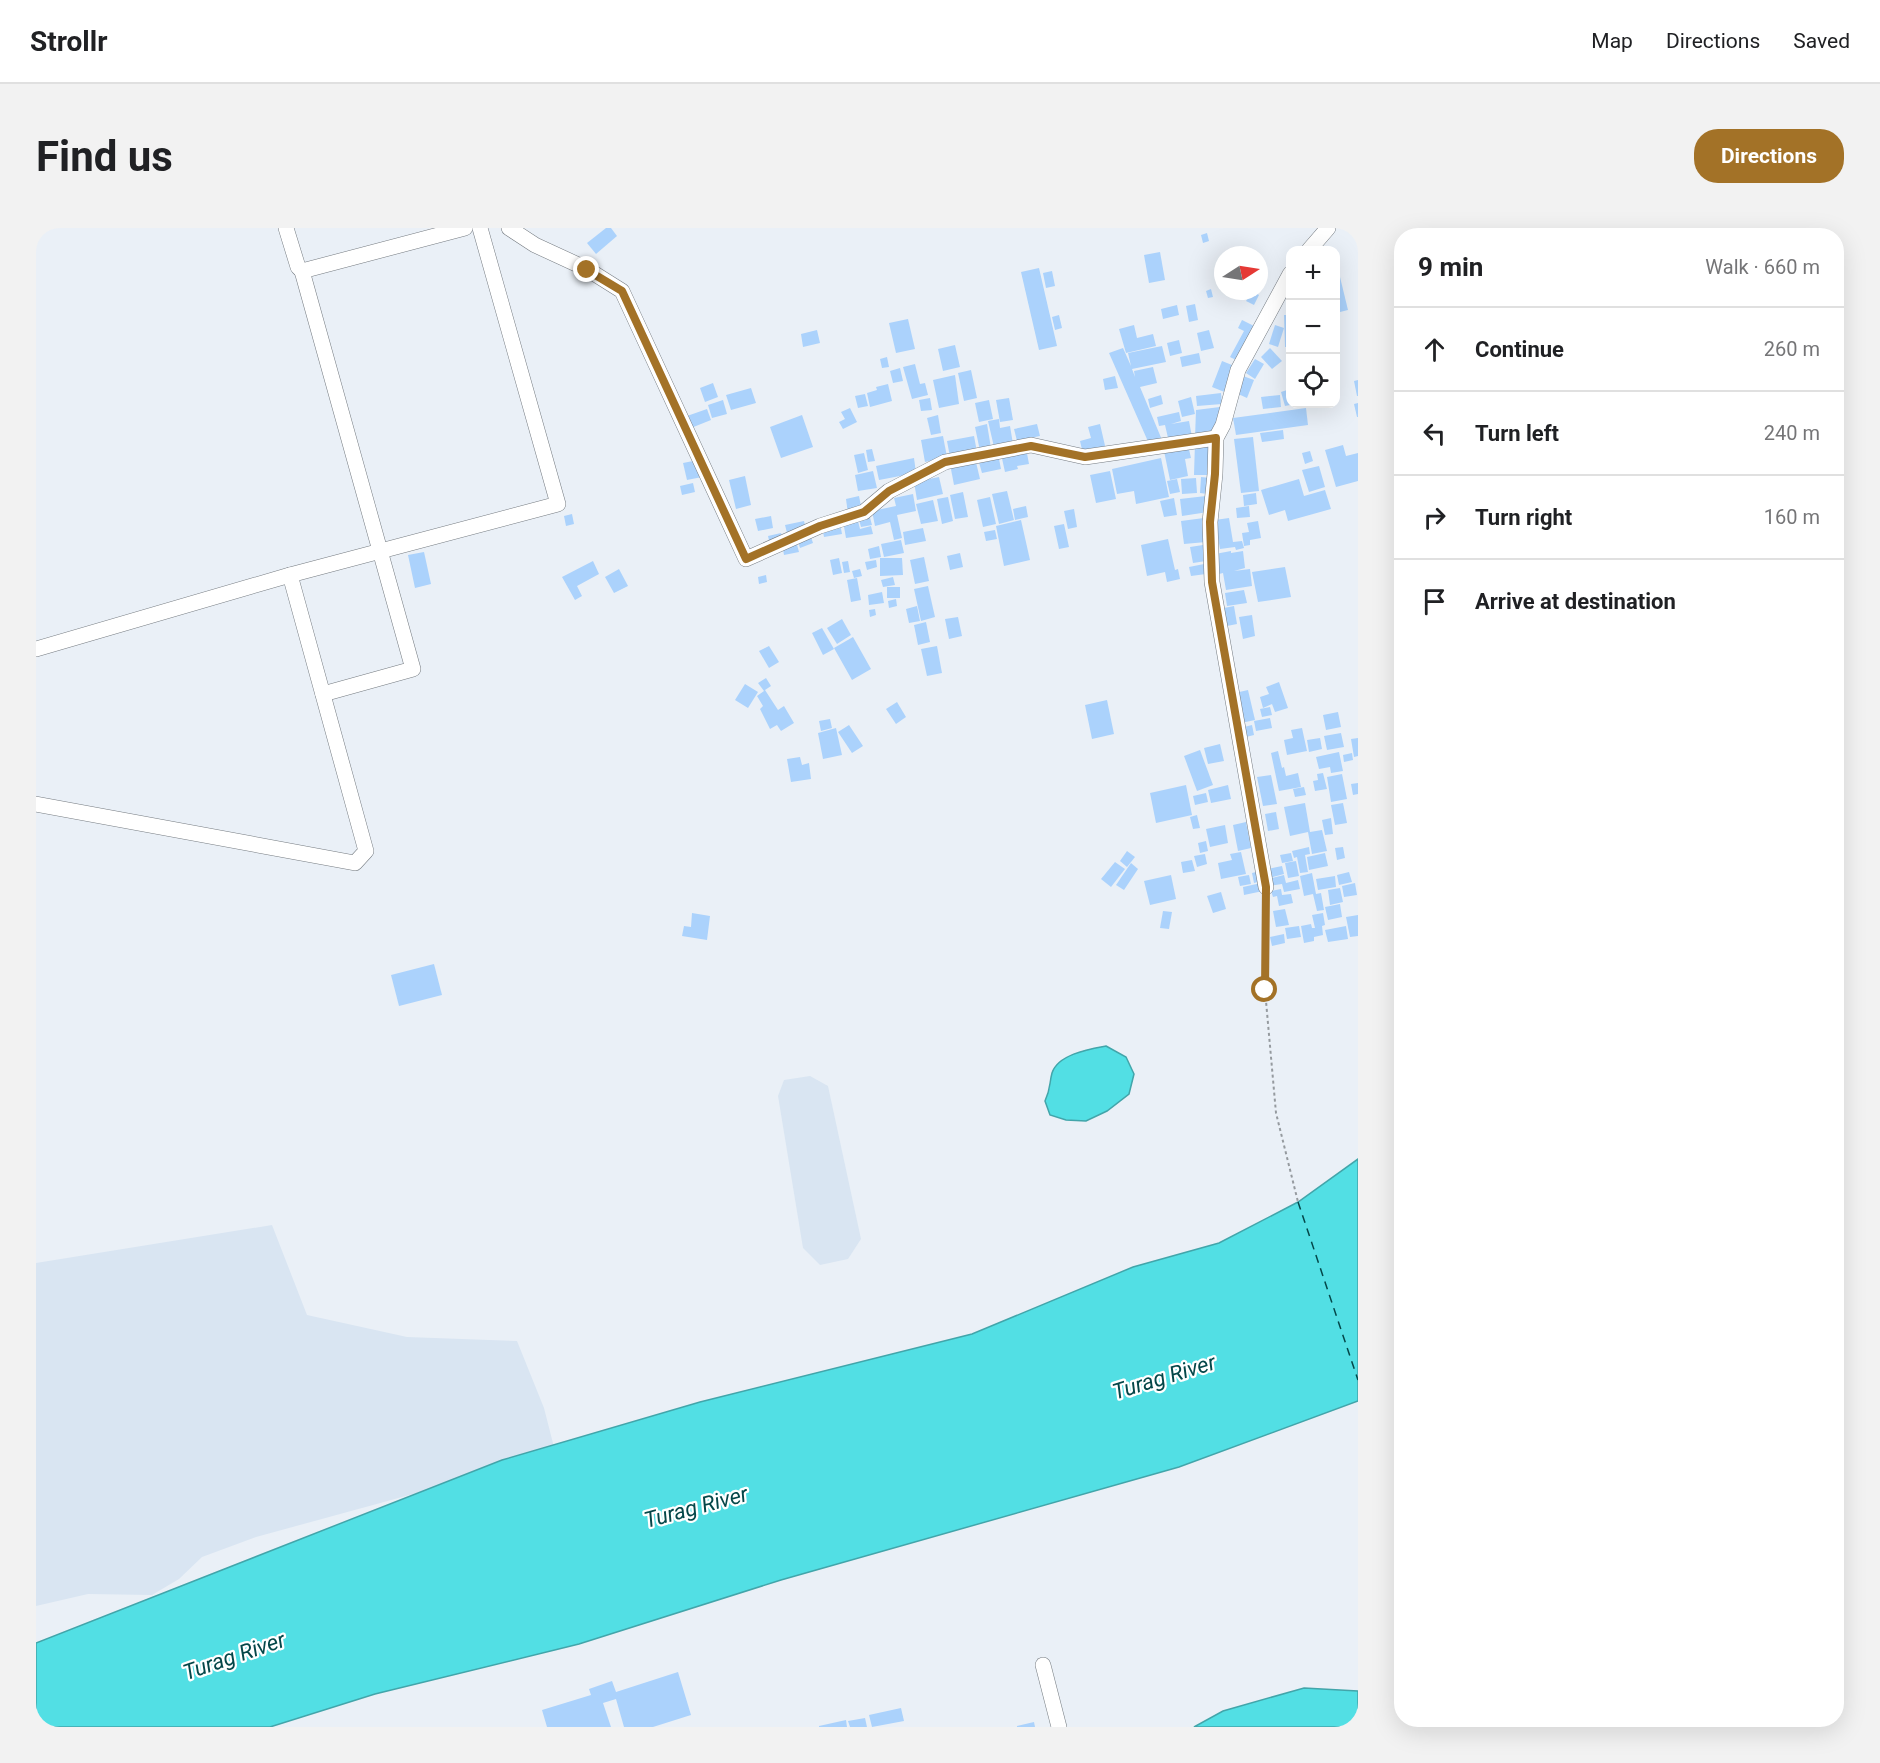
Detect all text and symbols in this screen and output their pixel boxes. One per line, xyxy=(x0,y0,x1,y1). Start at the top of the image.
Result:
text: Strollr xyxy=(30,25,107,58)
text: Map xyxy=(1591,29,1633,53)
text: Directions xyxy=(1666,29,1760,53)
text: Saved xyxy=(1793,29,1850,53)
button: Directions xyxy=(1694,129,1844,183)
text: Find us xyxy=(36,132,173,181)
north arrow xyxy=(1214,246,1268,300)
map controls xyxy=(1286,246,1340,408)
button: + xyxy=(1286,246,1340,300)
text: 9 min xyxy=(1418,252,1483,282)
text: Walk · 660 m xyxy=(1705,255,1820,279)
route end xyxy=(573,256,599,282)
button: − xyxy=(1286,300,1340,354)
icon: ahead xyxy=(1418,333,1451,366)
text: Continue xyxy=(1475,337,1564,362)
text: 260 m xyxy=(1764,337,1820,361)
button: locate xyxy=(1286,354,1340,408)
icon: left xyxy=(1418,417,1451,450)
text: Turn left xyxy=(1475,421,1559,446)
text: 240 m xyxy=(1764,421,1820,445)
icon: right xyxy=(1418,501,1451,534)
text: Turn right xyxy=(1475,505,1572,530)
text: 160 m xyxy=(1764,505,1820,529)
icon: arrive xyxy=(1418,585,1451,618)
text: Arrive at destination xyxy=(1475,589,1676,614)
route start xyxy=(1251,976,1277,1002)
water label: Turag River xyxy=(1109,1349,1219,1405)
water label: Turag River xyxy=(641,1481,751,1533)
water label: Turag River xyxy=(180,1627,289,1685)

